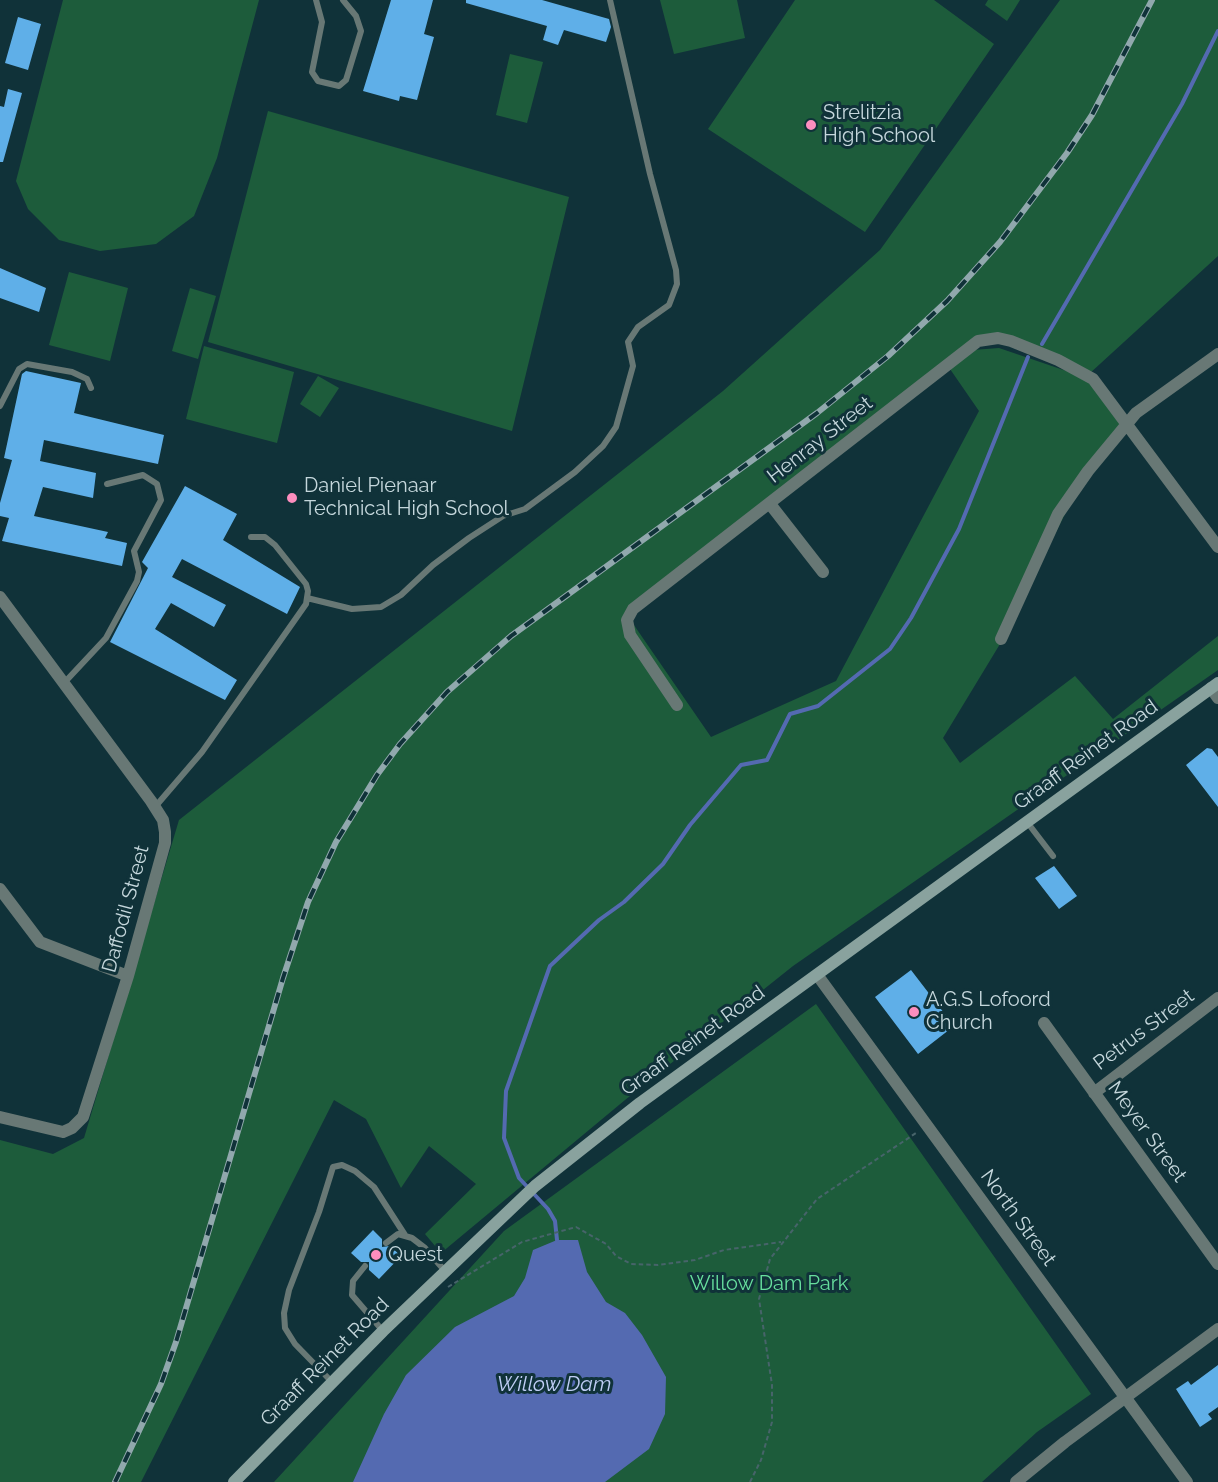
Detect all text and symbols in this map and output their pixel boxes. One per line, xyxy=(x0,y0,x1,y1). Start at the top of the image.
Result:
place label: Strelitzia High School xyxy=(823,101,935,148)
marker: Strelitzia High School xyxy=(804,118,818,132)
street label: Henray Street xyxy=(763,391,877,489)
place label: Daniel Pienaar Technical High School xyxy=(304,474,509,521)
marker: Daniel Pienaar Technical High School xyxy=(285,491,299,505)
street label: Graaff Reinet Road xyxy=(1010,695,1162,815)
street label: Daffodil Street xyxy=(97,843,155,975)
street label: Graaff Reinet Road xyxy=(617,981,769,1101)
street label: Petrus Street xyxy=(1089,984,1199,1076)
place label: A.G.S Lofoord Church xyxy=(926,988,1051,1035)
marker: A.G.S Lofoord Church xyxy=(907,1005,921,1019)
street label: Meyer Street xyxy=(1102,1077,1192,1187)
street label: North Street xyxy=(975,1165,1061,1271)
place label: Quest xyxy=(388,1243,443,1267)
marker: Quest xyxy=(369,1248,383,1262)
park label: Willow Dam Park xyxy=(690,1272,848,1296)
street label: Graaff Reinet Road xyxy=(256,1293,394,1431)
water label: Willow Dam xyxy=(497,1372,611,1398)

